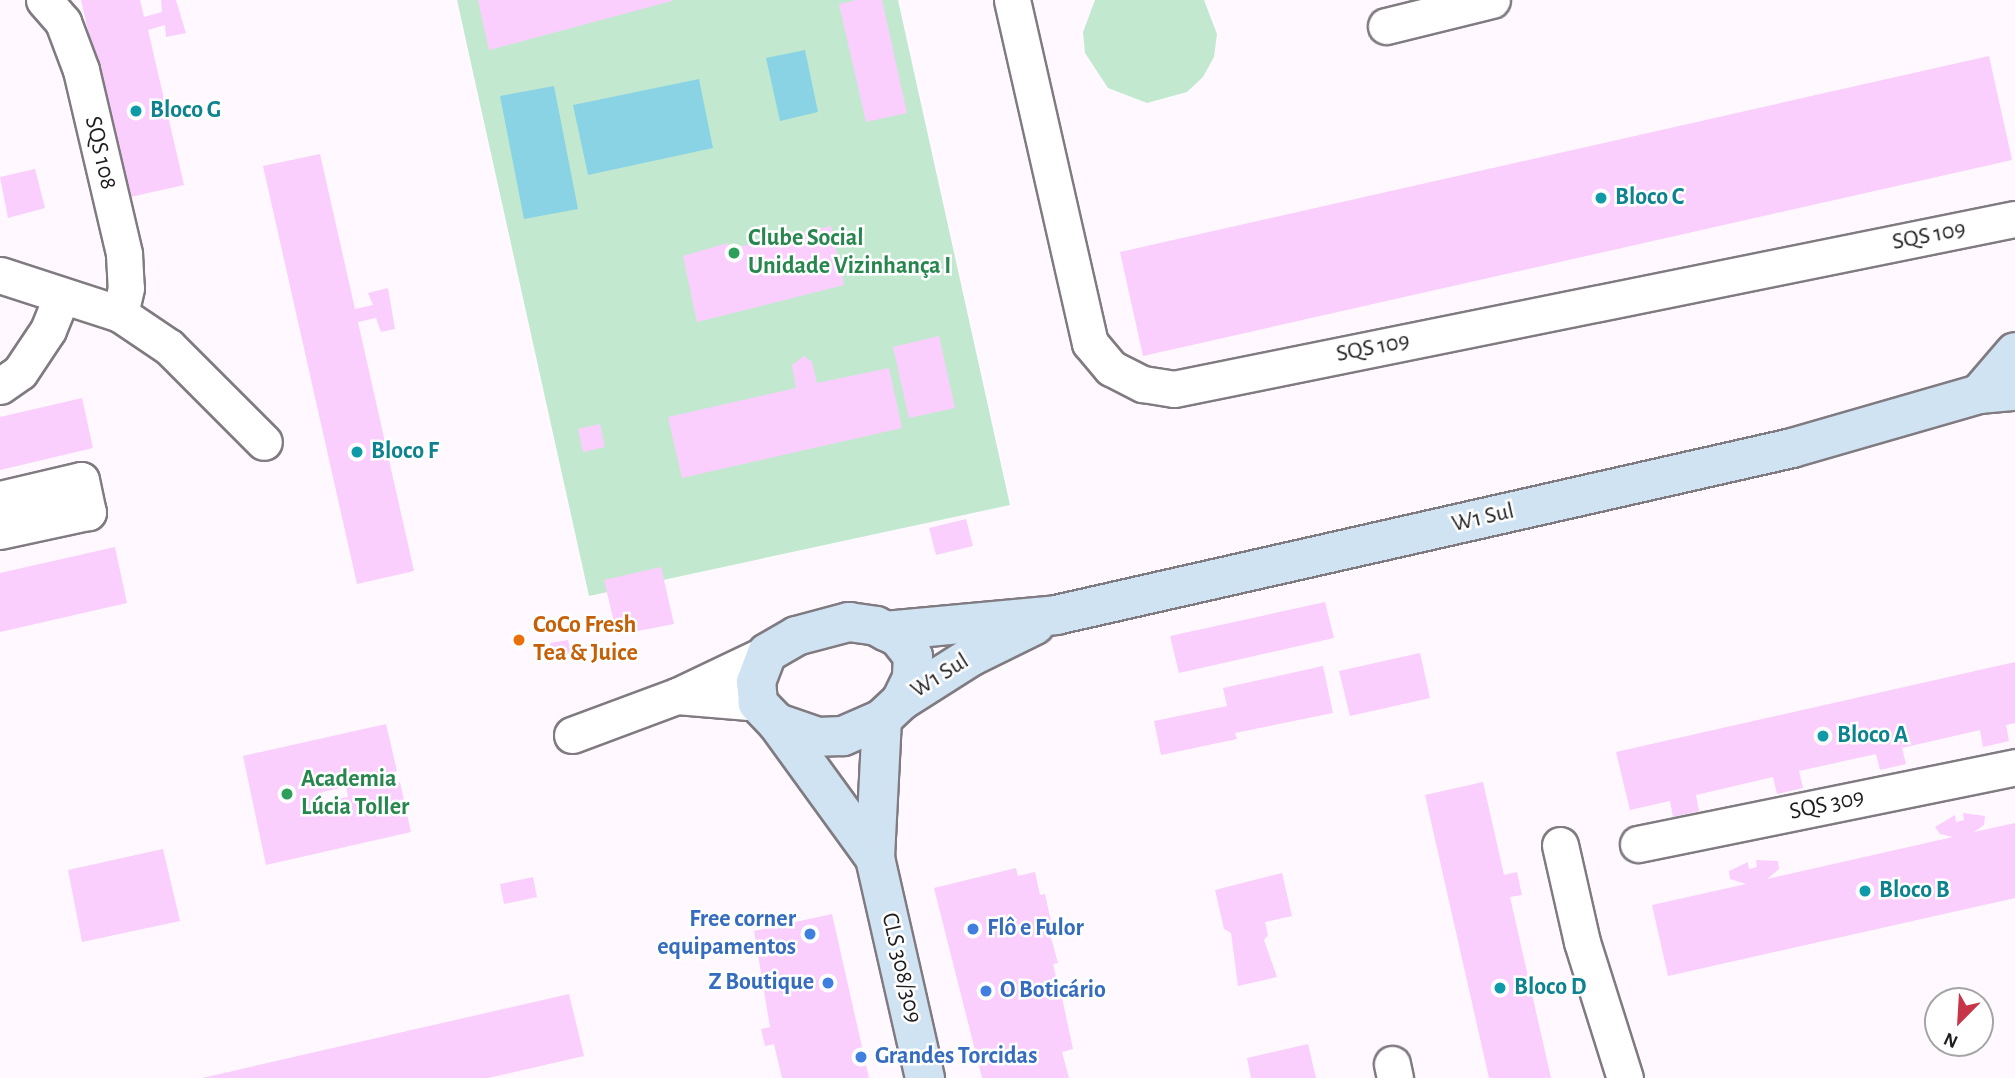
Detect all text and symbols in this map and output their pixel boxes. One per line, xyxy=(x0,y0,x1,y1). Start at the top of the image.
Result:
place label: Bloco G xyxy=(150,97,221,125)
marker: Bloco G xyxy=(128,103,144,119)
street label: SQS 108 xyxy=(78,114,122,192)
place label: Bloco C xyxy=(1615,184,1684,212)
marker: Bloco C xyxy=(1593,190,1609,206)
street label: SQS 109 xyxy=(1890,215,1968,257)
place label: Clube Social Unidade Vizinhança I xyxy=(748,225,951,281)
marker: Clube Social Unidade Vizinhança I xyxy=(726,245,742,261)
street label: SQS 109 xyxy=(1334,327,1412,369)
place label: Bloco F xyxy=(371,438,439,466)
marker: Bloco F xyxy=(349,444,365,460)
street label: W1 Sul xyxy=(1449,497,1517,539)
place label: CoCo Fresh Tea & Juice xyxy=(533,612,638,668)
marker: CoCo Fresh Tea & Juice xyxy=(511,632,527,648)
street label: W1 Sul xyxy=(906,647,974,705)
place label: Bloco A xyxy=(1837,722,1908,750)
marker: Bloco A xyxy=(1815,728,1831,744)
place label: Academia Lúcia Toller xyxy=(301,766,409,822)
street label: SQS 309 xyxy=(1787,783,1867,827)
marker: Academia Lúcia Toller xyxy=(279,786,295,802)
place label: Bloco B xyxy=(1879,877,1950,905)
marker: Bloco B xyxy=(1857,883,1873,899)
place label: Free corner equipamentos xyxy=(657,906,796,962)
street label: CLS 308/309 xyxy=(874,910,928,1026)
place label: Flô e Fulor xyxy=(987,915,1084,943)
marker: Flô e Fulor xyxy=(965,921,981,937)
marker: Free corner equipamentos xyxy=(802,926,818,942)
place label: Z Boutique xyxy=(708,969,814,997)
place label: Bloco D xyxy=(1514,974,1587,1002)
marker: Z Boutique xyxy=(820,975,836,991)
place label: O Boticário xyxy=(1000,977,1106,1005)
marker: Bloco D xyxy=(1492,980,1508,996)
marker: O Boticário xyxy=(978,983,994,999)
north arrow xyxy=(1924,987,1994,1057)
text: N xyxy=(1941,1028,1961,1051)
place label: Grandes Torcidas xyxy=(875,1043,1037,1071)
marker: Grandes Torcidas xyxy=(853,1049,869,1065)

